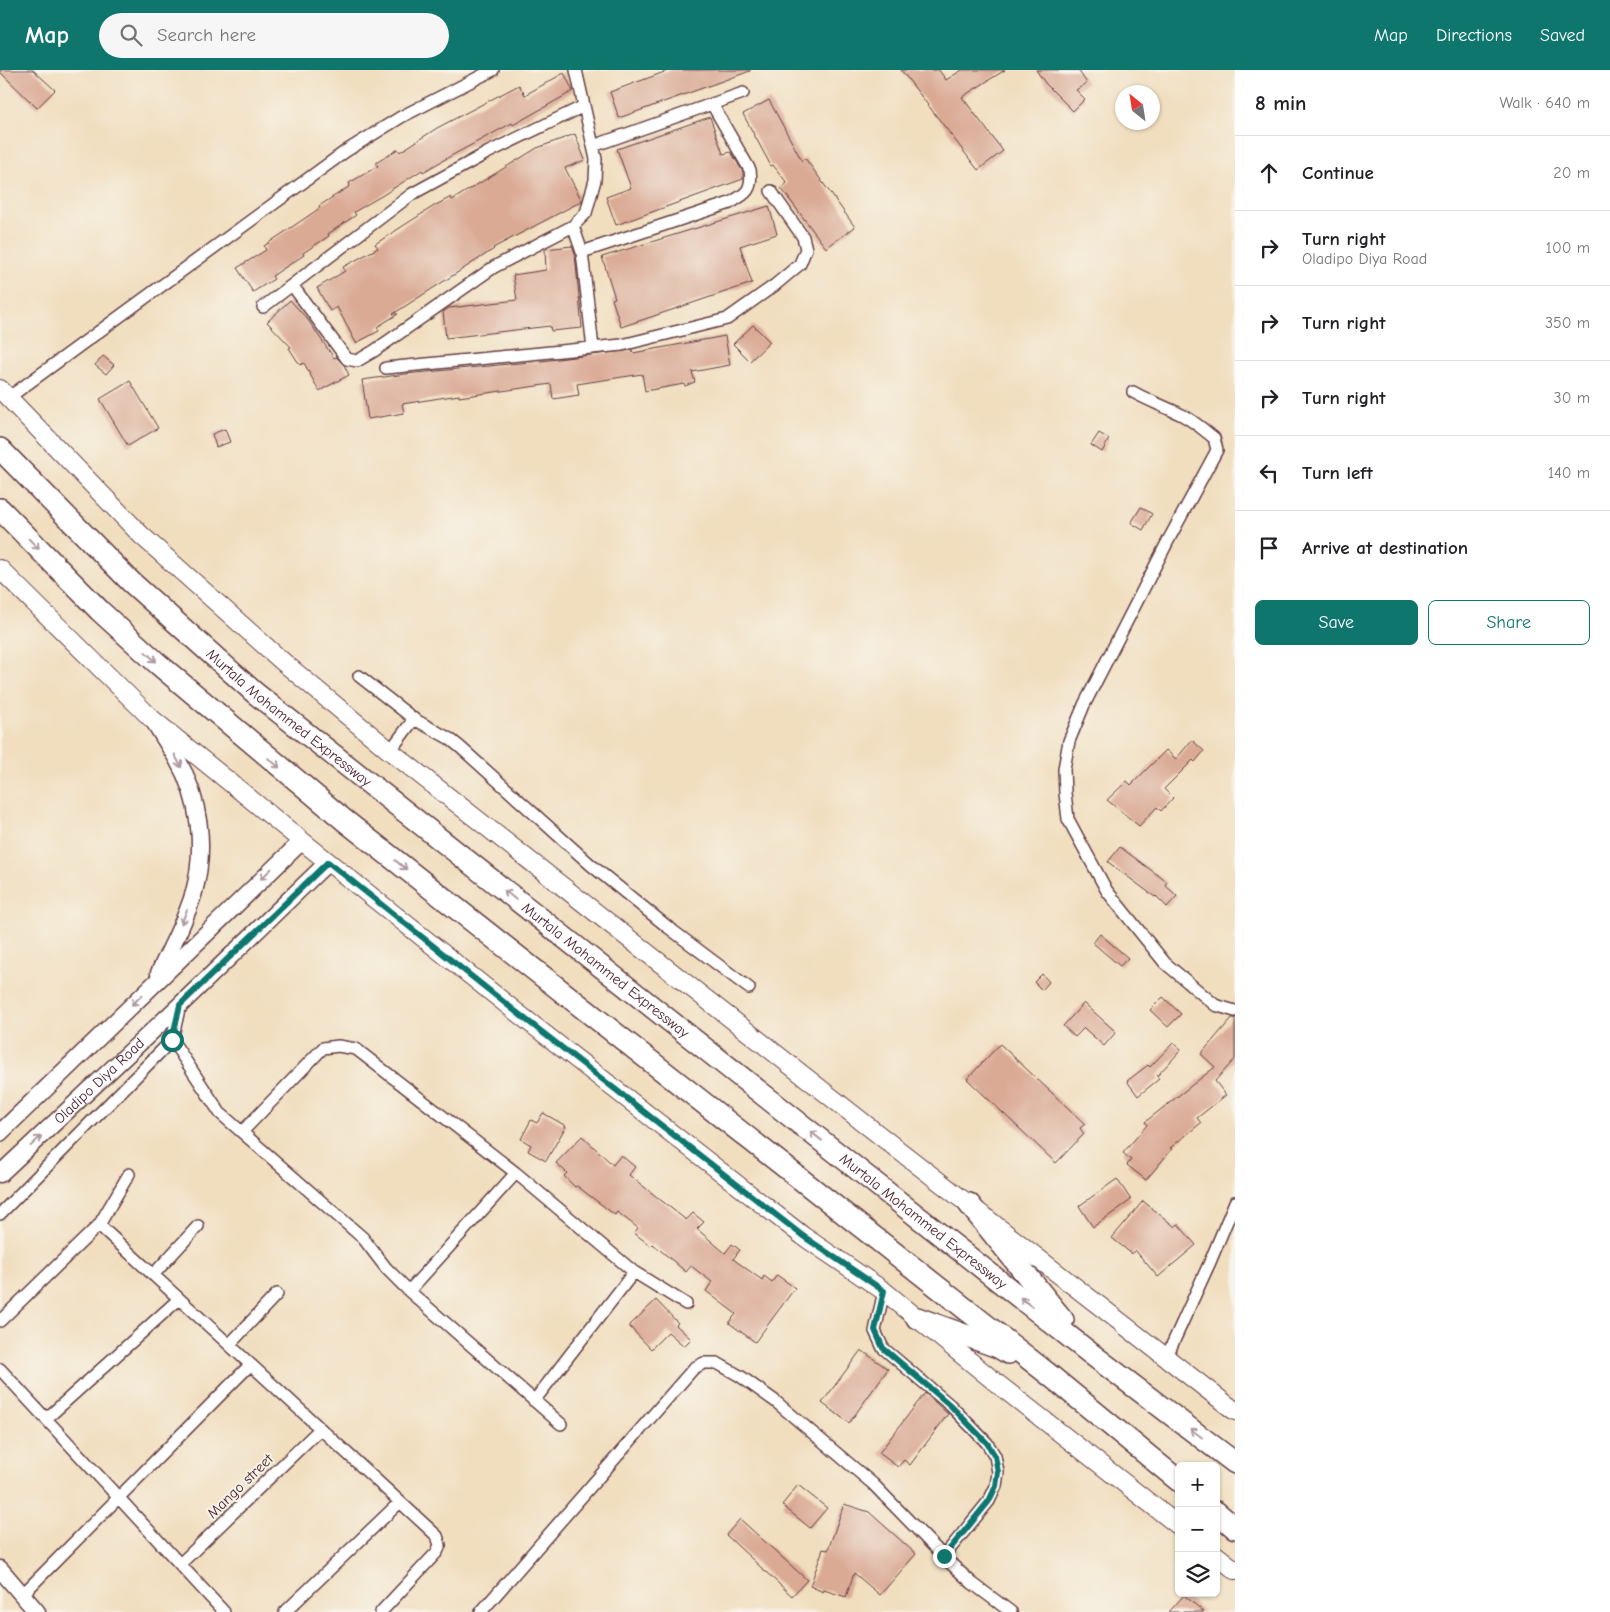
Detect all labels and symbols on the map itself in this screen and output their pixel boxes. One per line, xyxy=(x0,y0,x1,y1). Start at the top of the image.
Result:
north arrow xyxy=(1115,85,1160,130)
one-way arrow xyxy=(28,538,40,550)
street label: Murtala Mohammed Expressway xyxy=(203,645,375,791)
one-way arrow xyxy=(144,651,157,663)
one-way arrow xyxy=(174,753,183,768)
one-way arrow xyxy=(268,757,281,768)
one-way arrow xyxy=(394,859,407,870)
one-way arrow xyxy=(261,868,273,880)
one-way arrow xyxy=(503,889,516,900)
street label: Murtala Mohammed Expressway xyxy=(518,898,693,1042)
one-way arrow xyxy=(179,909,189,924)
one-way arrow xyxy=(131,994,144,1006)
route start xyxy=(161,1029,184,1052)
street label: Oladipo Diya Road xyxy=(50,1034,148,1128)
one-way arrow xyxy=(810,1131,823,1142)
one-way arrow xyxy=(29,1135,42,1147)
street label: Murtala Mohammed Expressway xyxy=(836,1150,1011,1293)
one-way arrow xyxy=(1019,1297,1033,1307)
one-way arrow xyxy=(1190,1428,1203,1439)
street label: Mango street xyxy=(203,1450,277,1522)
route end xyxy=(933,1545,956,1568)

